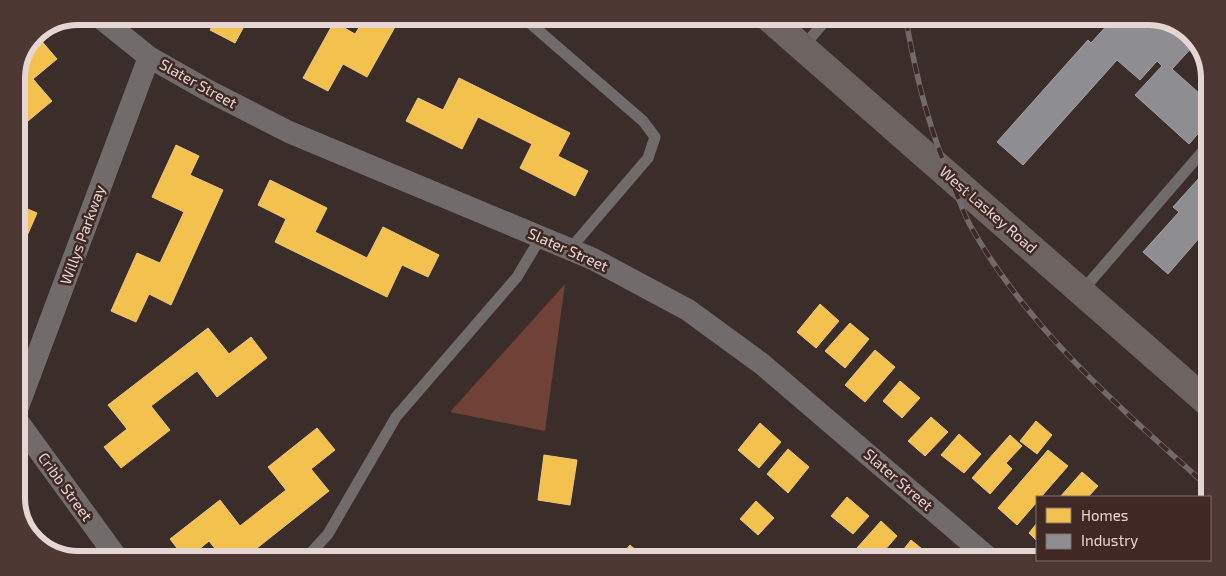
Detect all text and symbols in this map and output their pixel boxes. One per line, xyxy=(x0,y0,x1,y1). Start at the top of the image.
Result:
street label: Slater Street xyxy=(157,55,241,112)
street label: West Laskey Road xyxy=(936,162,1041,256)
street label: Willys Parkway xyxy=(56,182,108,287)
street label: Slater Street xyxy=(526,223,611,275)
street label: Slater Street xyxy=(860,444,937,514)
street label: Cribb Street xyxy=(35,449,97,524)
legend xyxy=(1036,496,1211,561)
text: Homes xyxy=(1081,506,1128,524)
text: Industry xyxy=(1081,531,1138,549)

